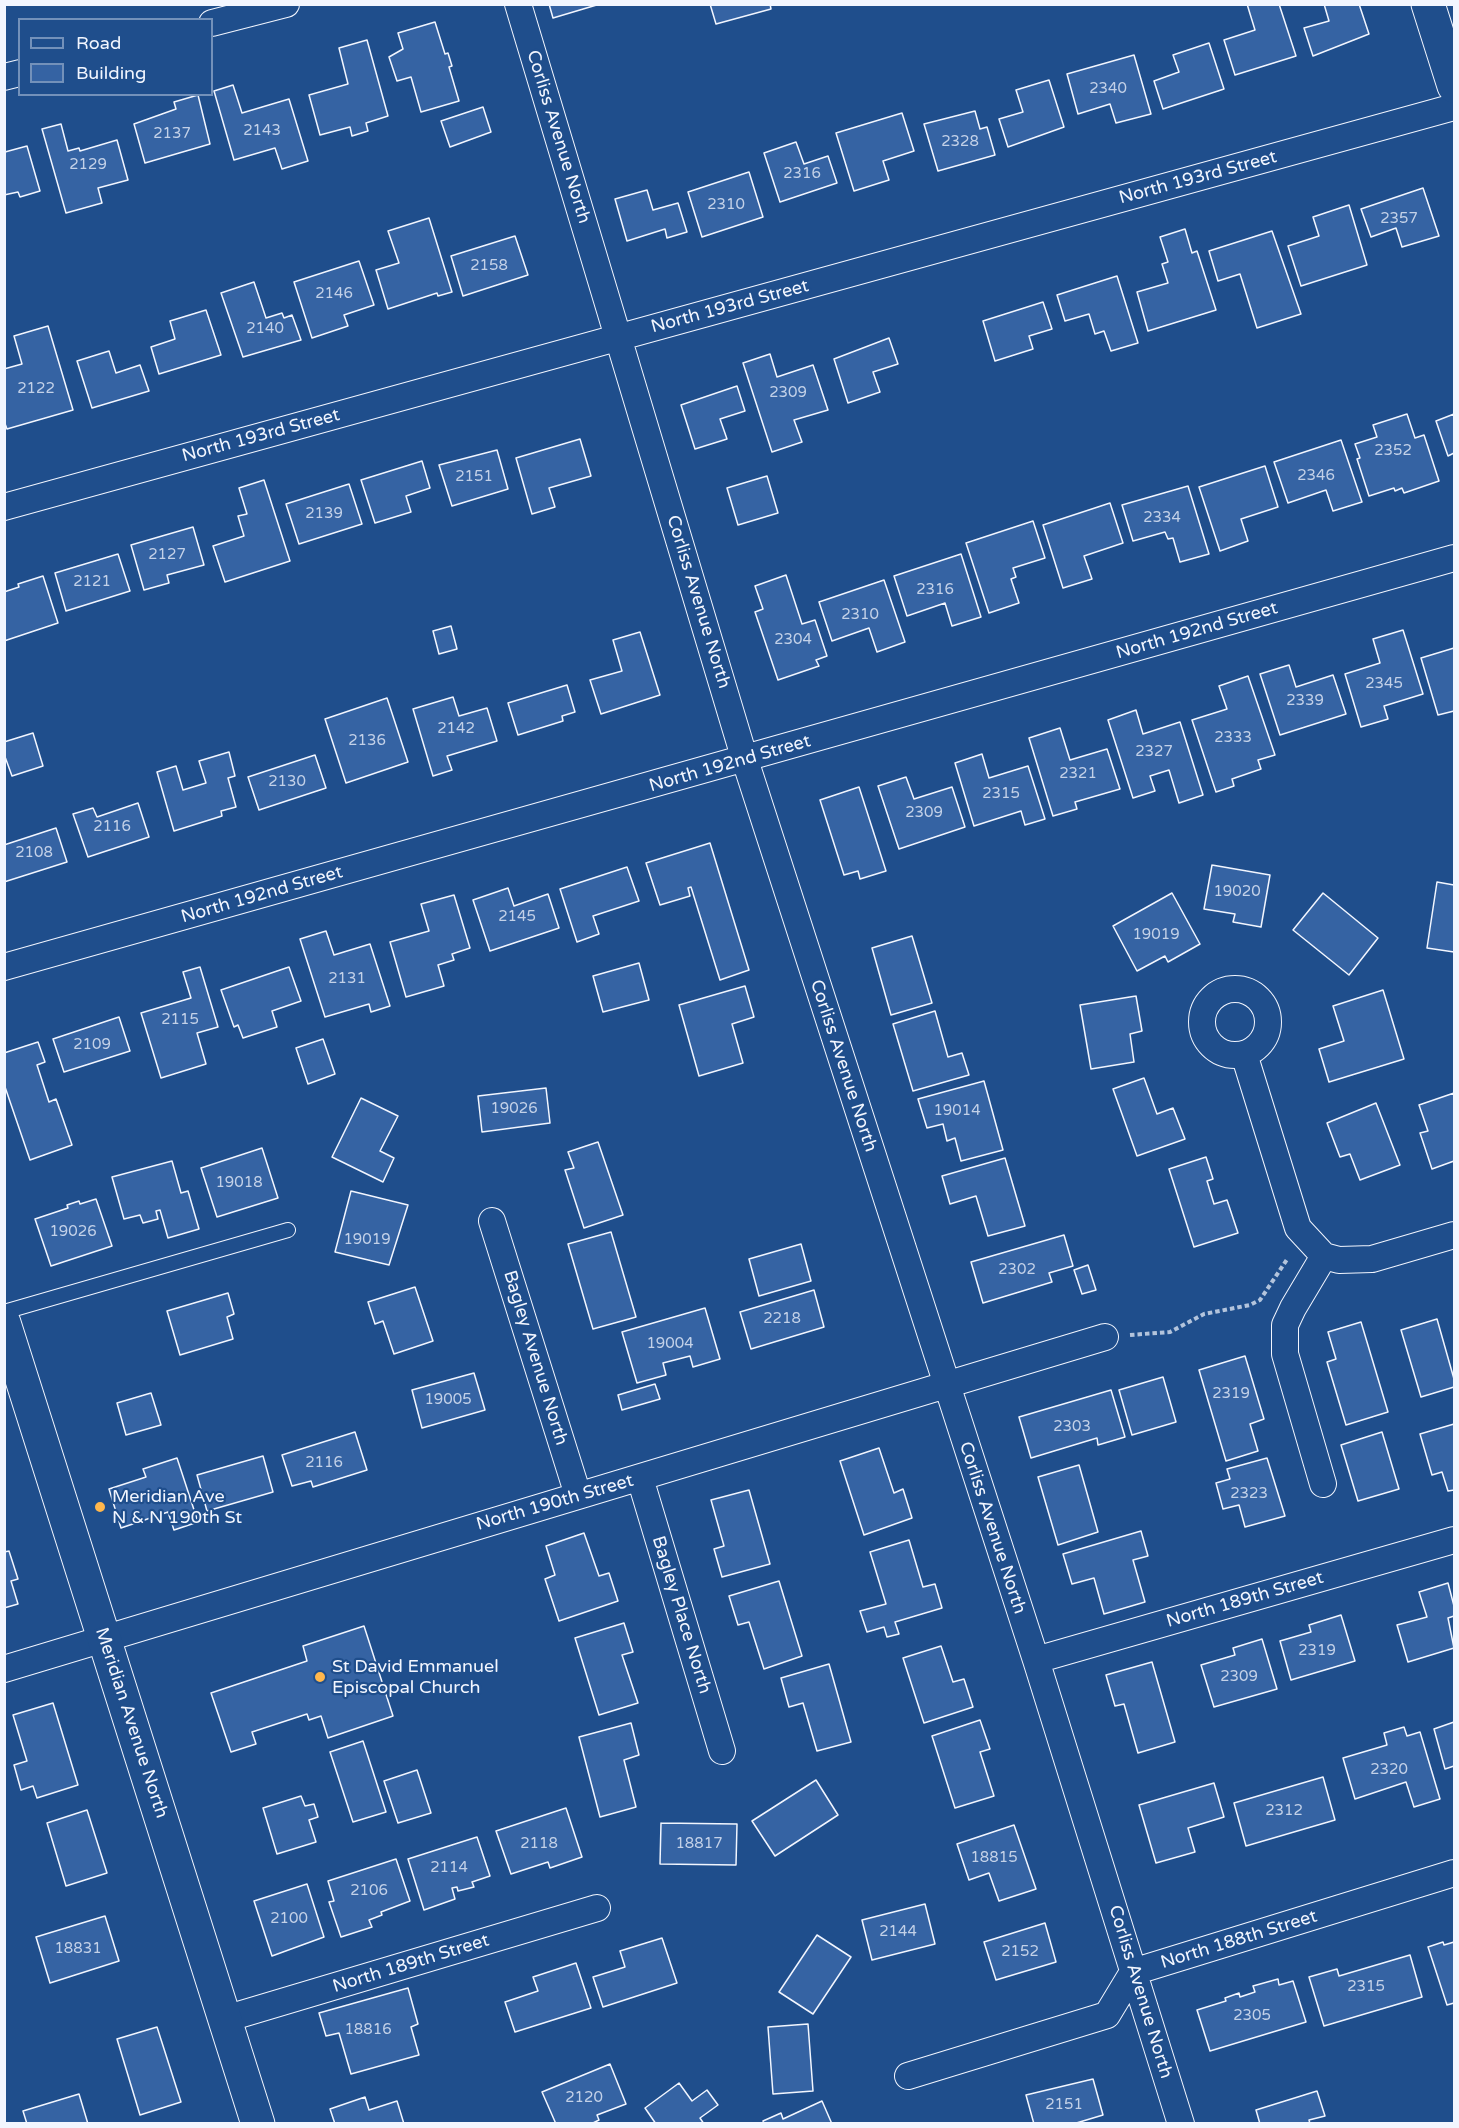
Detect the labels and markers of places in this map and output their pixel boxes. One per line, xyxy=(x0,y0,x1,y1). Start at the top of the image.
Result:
place label: Meridian Ave N & N 190th St xyxy=(112,1486,242,1528)
marker: Meridian Ave N & N 190th St xyxy=(93,1500,107,1514)
place label: St David Emmanuel Episcopal Church xyxy=(332,1656,499,1698)
marker: St David Emmanuel Episcopal Church xyxy=(313,1670,327,1684)

